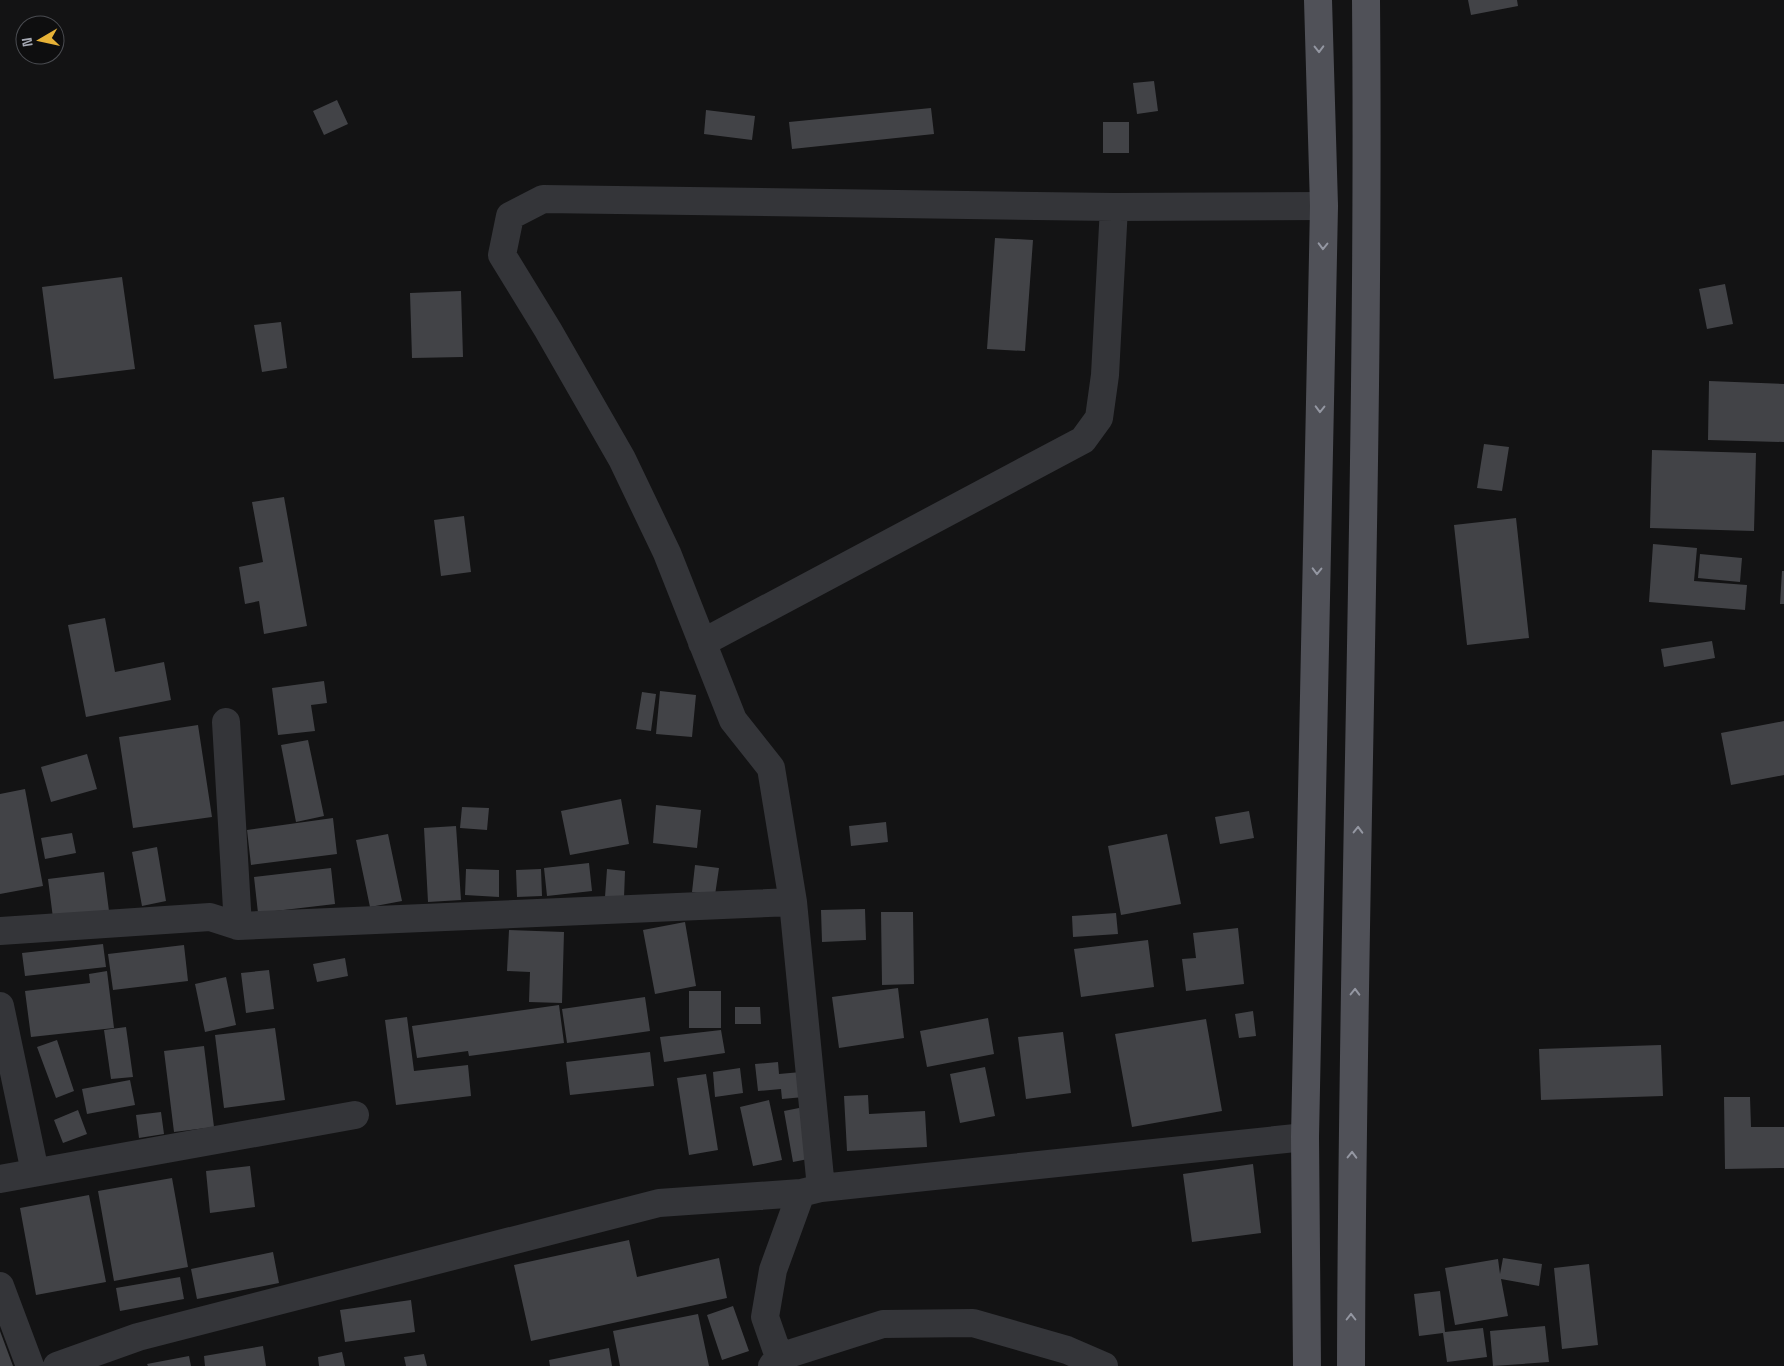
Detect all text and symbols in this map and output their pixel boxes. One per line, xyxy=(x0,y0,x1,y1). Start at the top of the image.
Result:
north arrow xyxy=(15,15,65,65)
text: N xyxy=(18,36,37,48)
one-way arrow xyxy=(1313,45,1324,53)
one-way arrow xyxy=(1318,242,1328,250)
one-way arrow xyxy=(1315,405,1325,413)
one-way arrow xyxy=(1312,568,1322,575)
one-way arrow xyxy=(1353,826,1363,834)
one-way arrow xyxy=(1350,988,1360,996)
one-way arrow xyxy=(1347,1151,1358,1159)
one-way arrow xyxy=(1346,1313,1356,1321)

